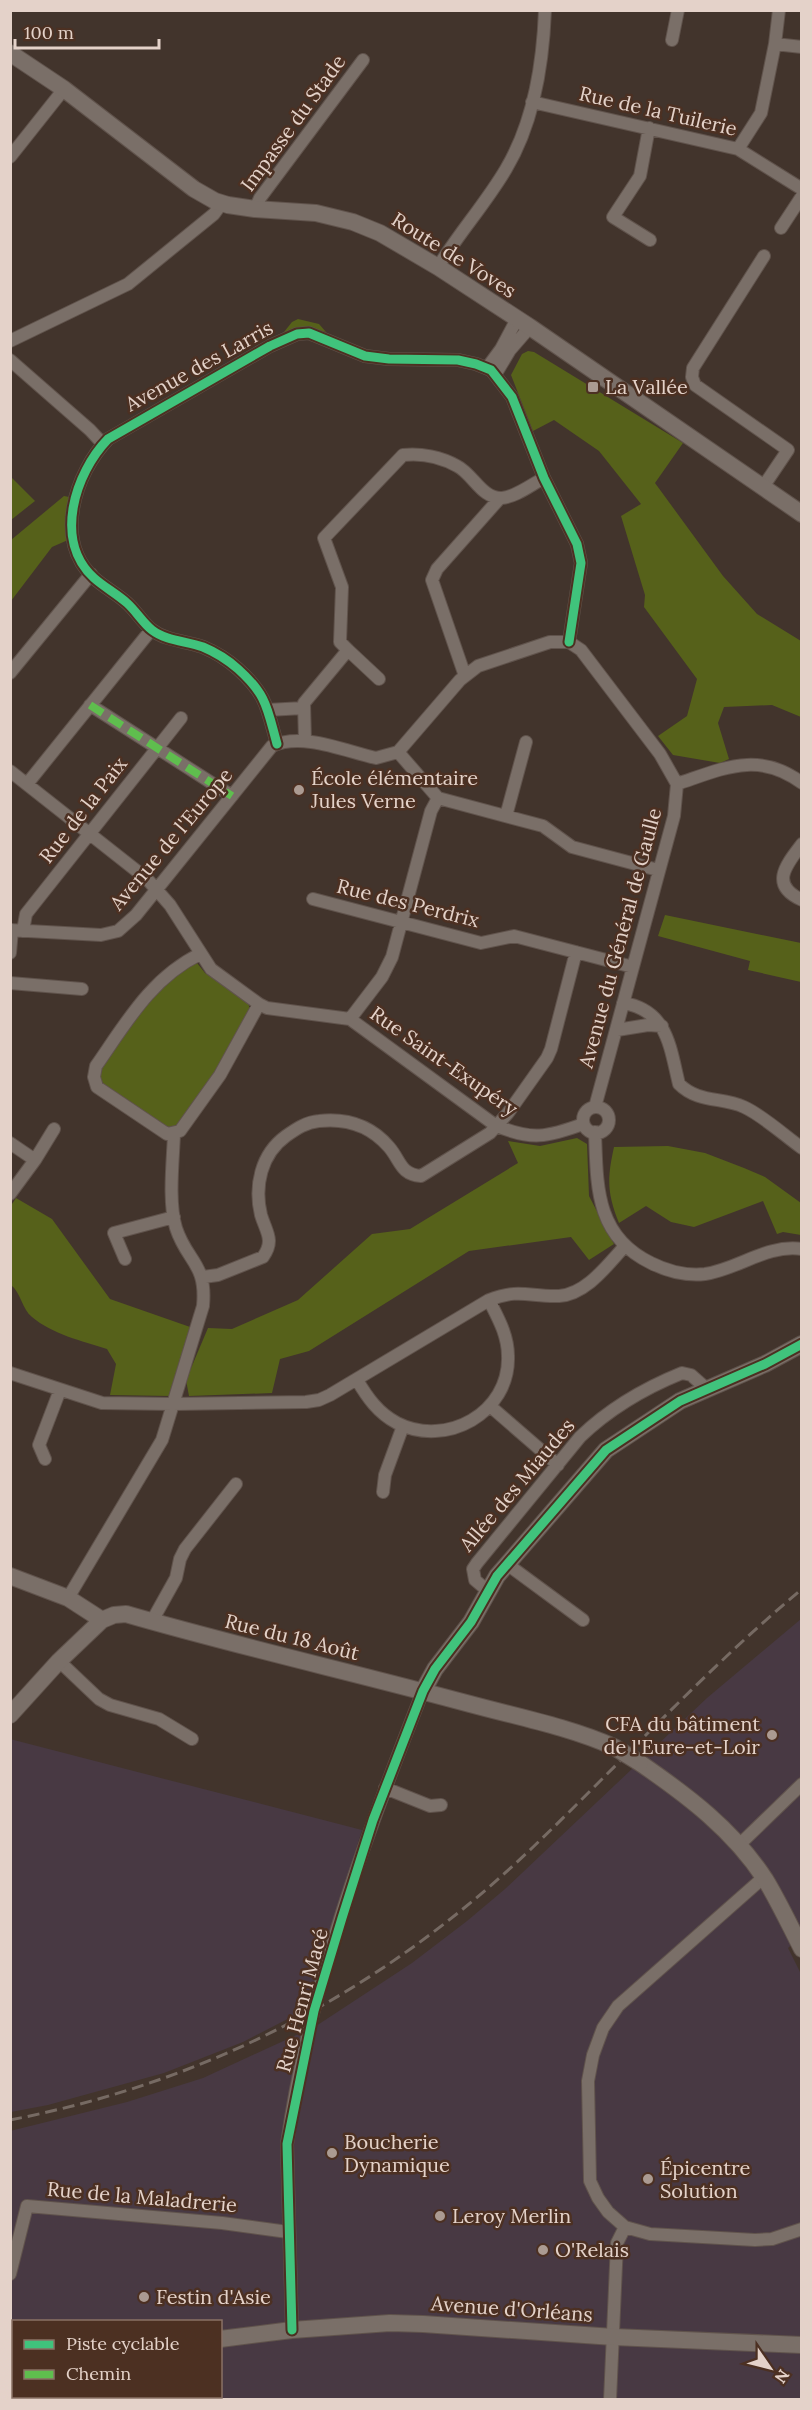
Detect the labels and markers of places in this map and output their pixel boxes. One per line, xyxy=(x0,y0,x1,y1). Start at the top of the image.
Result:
place label: La Vallée xyxy=(605,374,688,399)
marker: La Vallée xyxy=(586,380,600,394)
place label: École élémentaire Jules Verne xyxy=(310,765,478,813)
marker: École élémentaire Jules Verne xyxy=(292,783,306,797)
place label: CFA du bâtiment de l'Eure-et-Loir xyxy=(604,1711,760,1759)
marker: CFA du bâtiment de l'Eure-et-Loir xyxy=(765,1728,779,1742)
place label: Boucherie Dynamique xyxy=(344,2129,450,2177)
marker: Boucherie Dynamique xyxy=(325,2146,339,2160)
place label: Épicentre Solution xyxy=(660,2155,750,2203)
marker: Épicentre Solution xyxy=(641,2172,655,2186)
place label: Leroy Merlin xyxy=(452,2203,571,2228)
marker: Leroy Merlin xyxy=(433,2209,447,2223)
place label: O'Relais xyxy=(555,2237,629,2262)
marker: O'Relais xyxy=(536,2243,550,2257)
place label: Festin d'Asie xyxy=(156,2284,271,2309)
marker: Festin d'Asie xyxy=(137,2290,151,2304)

